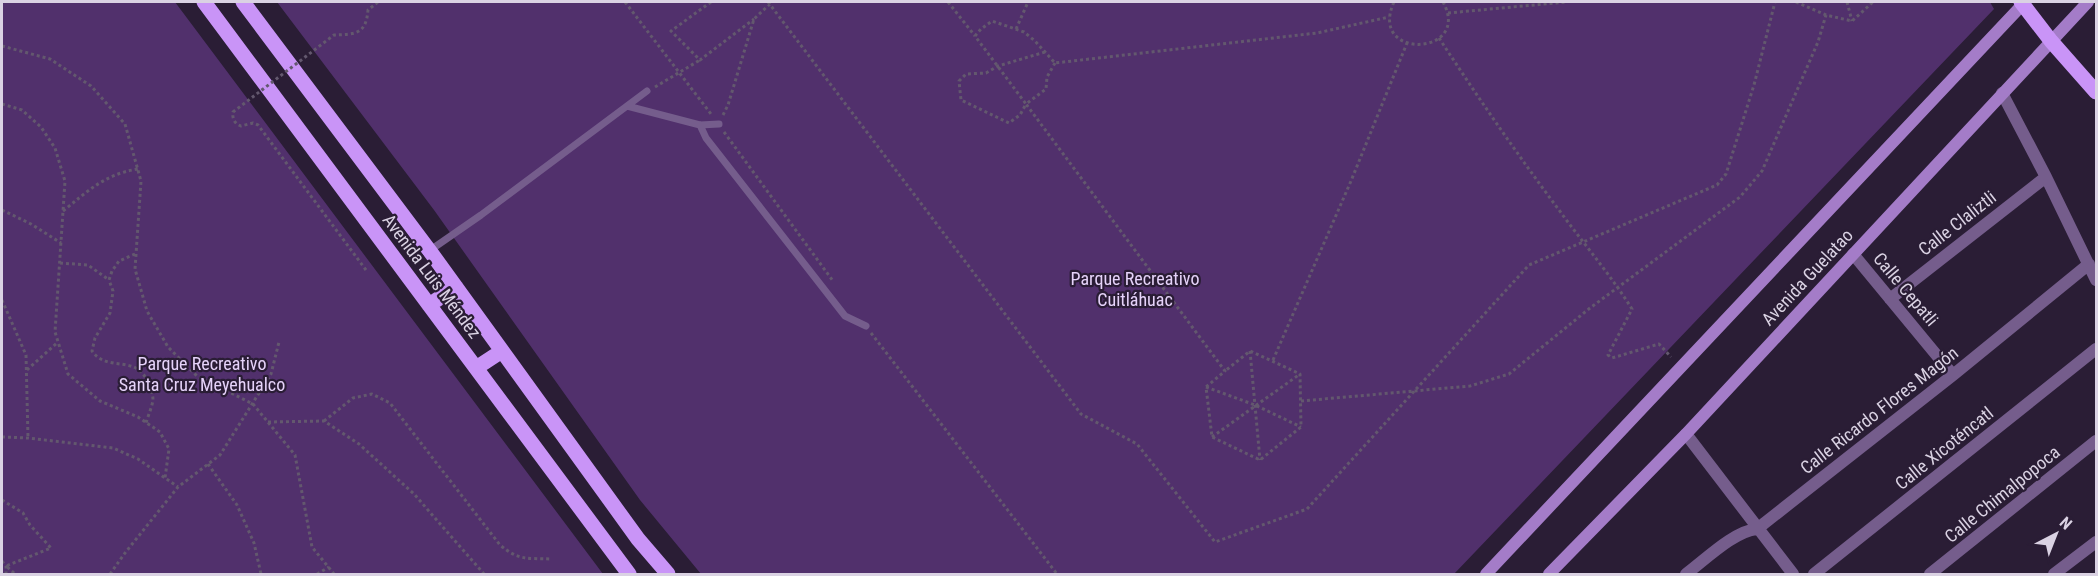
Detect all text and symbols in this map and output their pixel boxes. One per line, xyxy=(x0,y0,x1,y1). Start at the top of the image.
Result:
street label: Calle Claliztli xyxy=(1914,186,2000,260)
street label: Avenida Luis Méndez xyxy=(379,210,486,342)
street label: Avenida Guelatao xyxy=(1757,224,1857,330)
street label: Calle Cepatli xyxy=(1869,248,1943,330)
park label: Parque Recreativo Cuitláhuac xyxy=(1071,268,1199,310)
street label: Calle Ricardo Flores Magón xyxy=(1796,342,1962,478)
park label: Parque Recreativo Santa Cruz Meyehualco xyxy=(119,353,285,395)
street label: Calle Xicoténcatl xyxy=(1891,402,1997,494)
street label: Calle Chimalpopoca xyxy=(1940,441,2064,547)
north arrow xyxy=(2026,504,2086,564)
text: N xyxy=(2056,513,2076,534)

